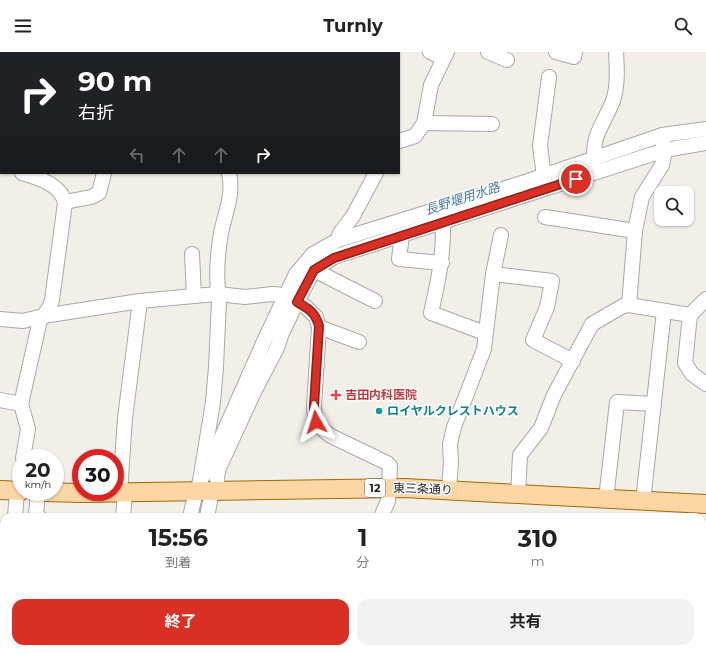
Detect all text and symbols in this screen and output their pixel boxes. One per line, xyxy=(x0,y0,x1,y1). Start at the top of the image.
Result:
icon: menu xyxy=(12,15,34,37)
text: Turnly xyxy=(323,15,383,37)
icon: search xyxy=(672,15,694,37)
text: 90 m xyxy=(78,64,152,98)
icon: right xyxy=(12,68,64,120)
text: 右折 xyxy=(78,102,114,124)
icon: left xyxy=(126,144,148,166)
icon: ahead xyxy=(168,144,190,166)
icon: ahead xyxy=(210,144,232,166)
icon: right xyxy=(252,144,274,166)
pin xyxy=(559,162,593,196)
icon: arrive xyxy=(565,168,587,190)
water label: 長野堰用水路 xyxy=(422,178,503,218)
map controls xyxy=(654,186,694,226)
button: search xyxy=(654,186,694,226)
place label: 吉田内科医院 xyxy=(345,387,417,402)
marker: 吉田内科医院 xyxy=(330,389,342,401)
position arrow xyxy=(295,401,337,443)
place label: ロイヤルクレストハウス xyxy=(387,403,519,418)
marker: ロイヤルクレストハウス xyxy=(374,406,384,416)
speed limit sign: 30 xyxy=(72,449,124,501)
text: 20 xyxy=(25,458,51,482)
text: km/h xyxy=(25,478,51,491)
road number: 12 xyxy=(365,479,385,497)
street label: 東三条通り xyxy=(393,480,453,497)
text: 15:56 xyxy=(148,523,208,552)
text: 1 xyxy=(358,523,368,552)
text: 310 xyxy=(518,524,558,553)
text: m xyxy=(531,553,545,569)
text: 到着 xyxy=(165,554,191,570)
text: 分 xyxy=(356,554,369,570)
button: 終了 xyxy=(12,599,349,645)
button: 共有 xyxy=(357,599,694,645)

